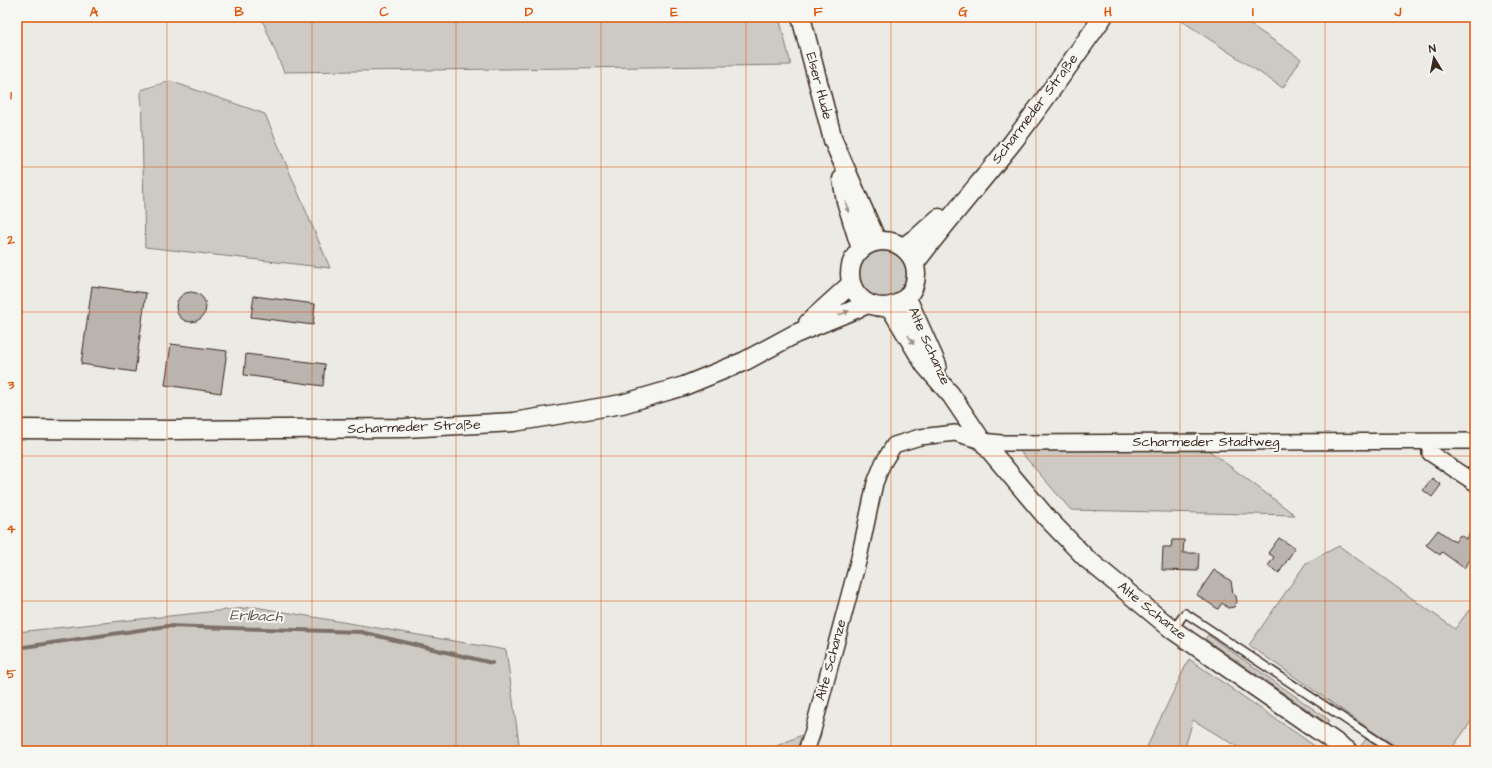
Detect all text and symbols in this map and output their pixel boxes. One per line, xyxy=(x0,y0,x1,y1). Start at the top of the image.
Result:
text: A xyxy=(90,3,99,21)
text: B xyxy=(234,3,244,21)
text: C xyxy=(379,3,389,21)
text: D xyxy=(525,3,534,21)
text: E xyxy=(670,3,678,21)
text: F xyxy=(813,3,823,21)
text: G xyxy=(958,3,968,21)
text: H xyxy=(1104,3,1112,21)
text: I xyxy=(1252,3,1254,21)
text: J xyxy=(1394,3,1402,21)
north arrow xyxy=(1414,38,1454,78)
text: N xyxy=(1428,41,1437,57)
street label: Scharmeder Straße xyxy=(987,49,1083,168)
street label: Elser Hude xyxy=(800,50,838,122)
text: 1 xyxy=(10,86,12,104)
one-way arrow xyxy=(844,201,850,213)
text: 2 xyxy=(6,231,15,249)
street label: Alte Schanze xyxy=(903,304,955,389)
one-way arrow xyxy=(839,310,850,316)
one-way arrow xyxy=(907,334,914,346)
text: 3 xyxy=(7,376,15,394)
street label: Scharmeder Straße xyxy=(347,415,481,439)
street label: Scharmeder Stadtweg xyxy=(1133,432,1279,452)
text: 4 xyxy=(7,520,16,538)
street label: Alte Schanze xyxy=(1113,577,1191,645)
water label: Erlbach xyxy=(229,605,283,627)
street label: Alte Schanze xyxy=(811,617,852,703)
text: 5 xyxy=(6,665,16,683)

